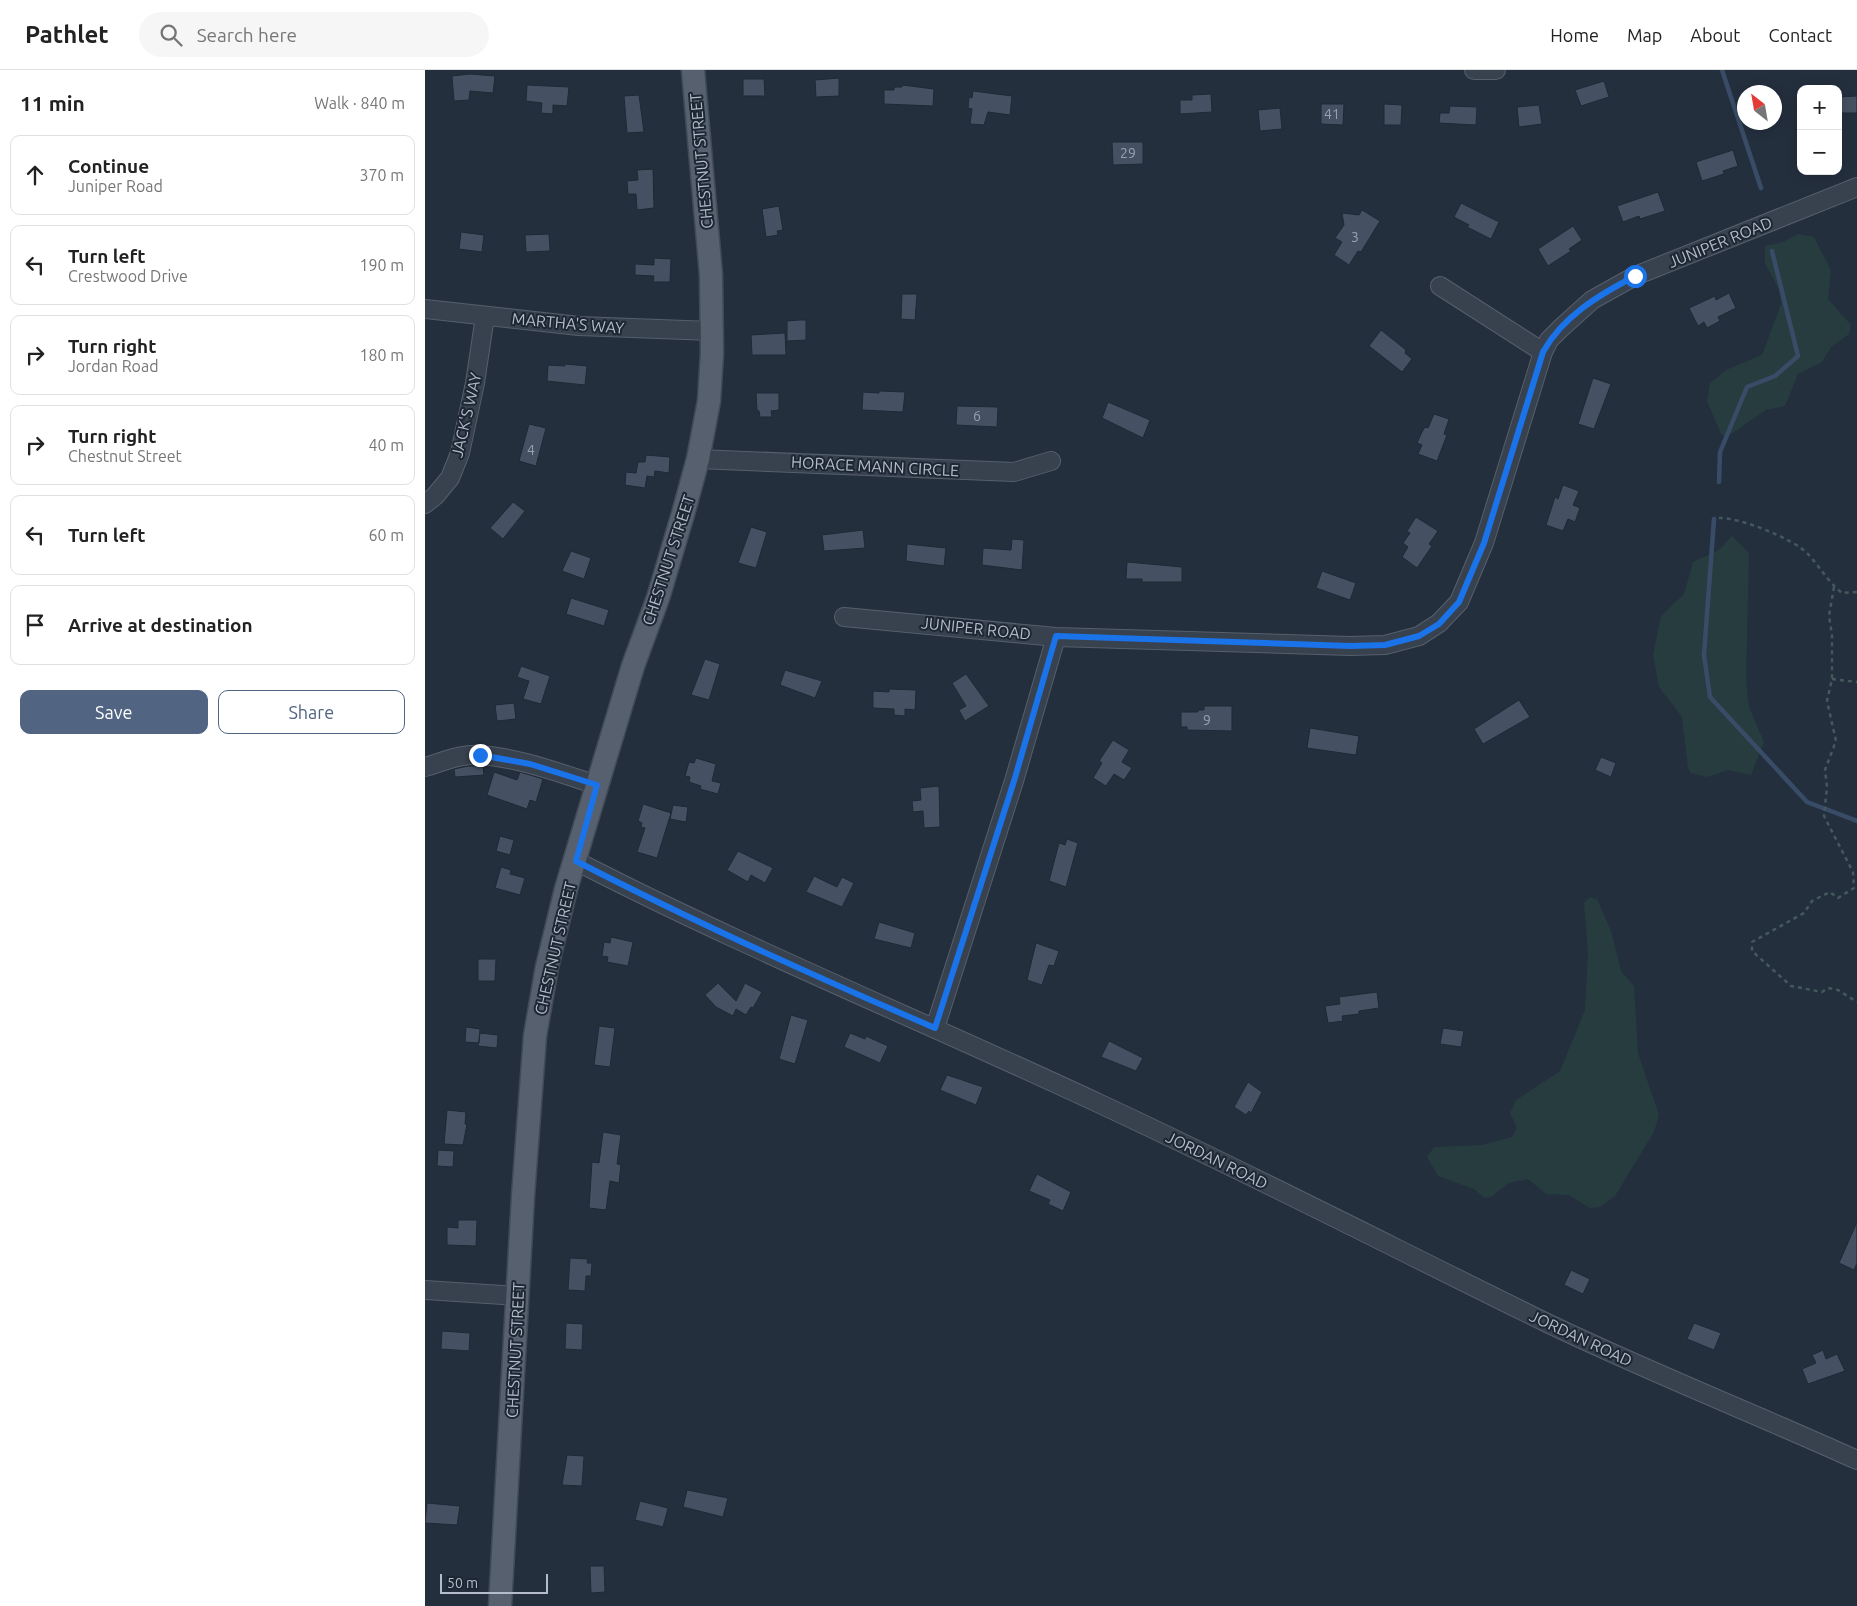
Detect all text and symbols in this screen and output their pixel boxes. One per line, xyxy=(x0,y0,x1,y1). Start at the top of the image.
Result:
search box xyxy=(139,12,489,57)
text: Pathlet xyxy=(25,21,109,48)
icon: search xyxy=(157,21,185,49)
text: Search here xyxy=(197,24,297,46)
text: Home xyxy=(1550,25,1599,45)
text: Map xyxy=(1627,25,1662,45)
text: About xyxy=(1690,25,1740,45)
text: Contact xyxy=(1768,25,1832,45)
north arrow xyxy=(1737,85,1782,130)
map controls xyxy=(1797,85,1842,175)
button: + xyxy=(1797,85,1842,130)
text: 11 min xyxy=(20,91,85,115)
street label: CHESTNUT STREET xyxy=(686,92,716,230)
text: Walk · 840 m xyxy=(314,94,405,112)
house number: 41 xyxy=(1324,106,1340,122)
button: − xyxy=(1797,130,1842,175)
house number: 29 xyxy=(1120,145,1136,161)
text: Continue xyxy=(68,155,149,177)
icon: ahead xyxy=(21,161,49,189)
text: 370 m xyxy=(359,166,404,184)
text: Juniper Road xyxy=(68,177,163,195)
street label: JUNIPER ROAD xyxy=(1665,213,1775,271)
house number: 3 xyxy=(1351,229,1359,245)
text: Turn left xyxy=(68,245,146,267)
icon: left xyxy=(21,251,49,279)
text: 190 m xyxy=(359,256,404,274)
route start xyxy=(1624,265,1647,288)
text: Crestwood Drive xyxy=(68,267,188,285)
street label: MARTHA'S WAY xyxy=(511,309,626,337)
text: Turn right xyxy=(68,335,156,357)
icon: right xyxy=(21,341,49,369)
text: 180 m xyxy=(359,346,404,364)
text: Jordan Road xyxy=(68,357,159,375)
street label: JACK'S WAY xyxy=(447,370,485,459)
house number: 6 xyxy=(973,408,981,424)
text: Turn right xyxy=(68,425,156,447)
icon: right xyxy=(21,431,49,459)
text: 40 m xyxy=(368,436,404,454)
house number: 4 xyxy=(527,442,535,458)
text: Chestnut Street xyxy=(68,447,182,465)
street label: HORACE MANN CIRCLE xyxy=(791,453,959,479)
street label: CHESTNUT STREET xyxy=(638,492,698,628)
icon: left xyxy=(21,521,49,549)
text: Turn left xyxy=(68,524,146,546)
text: 60 m xyxy=(368,526,404,544)
icon: arrive xyxy=(21,611,49,639)
street label: JUNIPER ROAD xyxy=(920,613,1032,643)
text: Arrive at destination xyxy=(68,614,253,636)
button: Save xyxy=(20,690,208,734)
button: Share xyxy=(218,690,405,734)
house number: 9 xyxy=(1203,712,1211,728)
route end xyxy=(469,744,492,767)
street label: CHESTNUT STREET xyxy=(531,880,579,1016)
street label: JORDAN ROAD xyxy=(1163,1128,1271,1192)
street label: CHESTNUT STREET xyxy=(502,1281,528,1418)
street label: JORDAN ROAD xyxy=(1527,1306,1635,1370)
scale bar xyxy=(440,1571,547,1594)
text: 50 m xyxy=(447,1575,478,1591)

